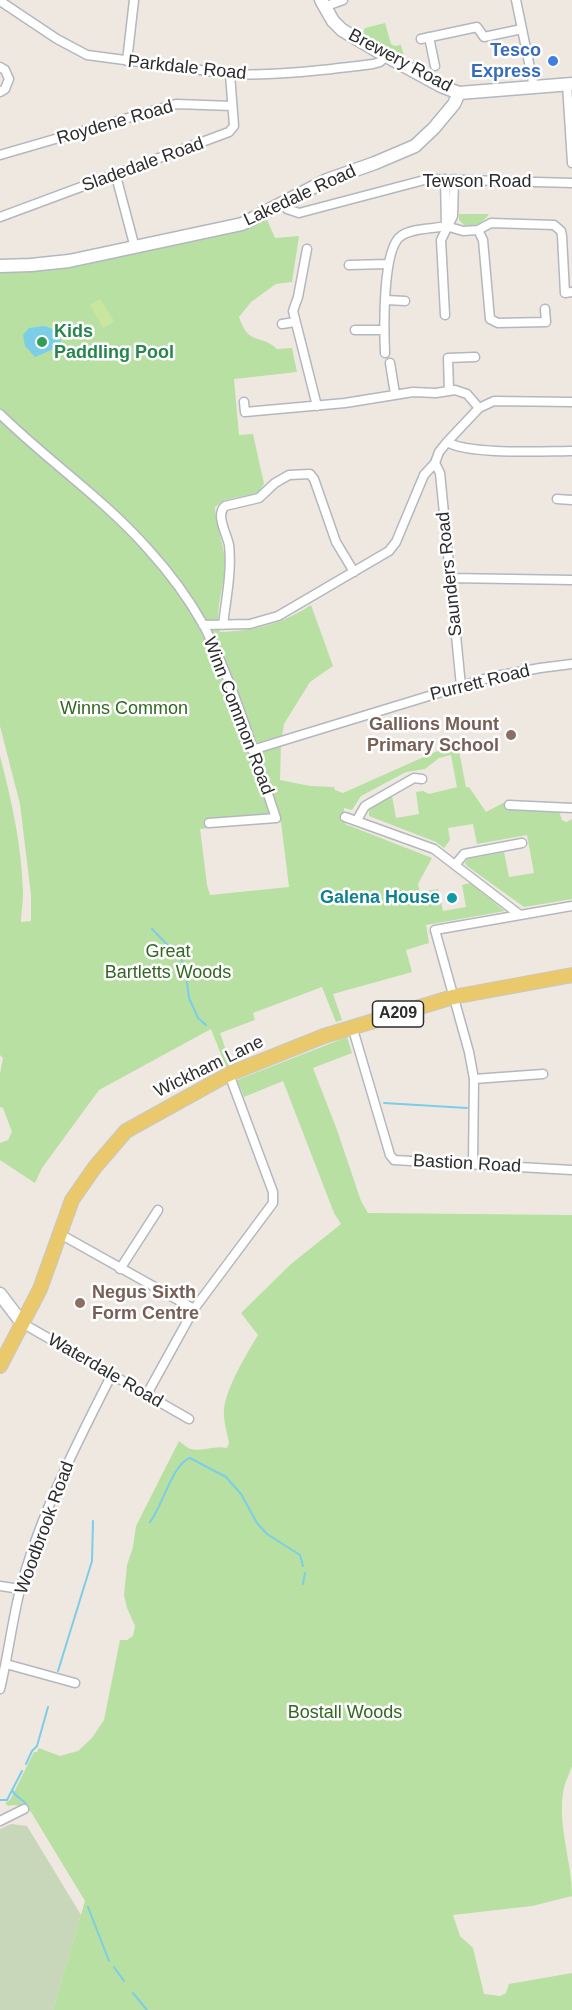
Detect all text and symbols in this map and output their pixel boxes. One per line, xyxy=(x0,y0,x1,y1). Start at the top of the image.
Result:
street label: Brewery Road xyxy=(345,25,455,97)
place label: Tesco Express xyxy=(471,40,541,82)
street label: Parkdale Road xyxy=(127,51,247,85)
marker: Tesco Express xyxy=(546,54,560,68)
street label: Roydene Road xyxy=(54,96,176,150)
street label: Sladedale Road xyxy=(79,133,207,197)
street label: Lakedale Road xyxy=(241,161,359,231)
street label: Tewson Road xyxy=(422,171,532,193)
place label: Kids Paddling Pool xyxy=(54,321,174,364)
marker: Kids Paddling Pool xyxy=(35,335,49,349)
street label: Saunders Road xyxy=(433,511,467,637)
street label: Winn Common Road xyxy=(198,634,278,798)
street label: Purrett Road xyxy=(428,660,532,706)
park label: Winns Common xyxy=(60,698,188,720)
place label: Gallions Mount Primary School xyxy=(367,714,499,756)
marker: Gallions Mount Primary School xyxy=(504,728,518,742)
place label: Galena House xyxy=(320,887,440,909)
marker: Galena House xyxy=(445,891,459,905)
park label: Great Bartletts Woods xyxy=(105,941,231,984)
road number: A209 xyxy=(372,1001,424,1027)
street label: Wickham Lane xyxy=(151,1031,267,1103)
street label: Bastion Road xyxy=(412,1150,522,1178)
place label: Negus Sixth Form Centre xyxy=(92,1282,199,1324)
marker: Negus Sixth Form Centre xyxy=(73,1296,87,1310)
street label: Waterdale Road xyxy=(44,1329,166,1413)
street label: Woodbrook Road xyxy=(11,1459,79,1597)
park label: Bostall Woods xyxy=(288,1702,402,1724)

